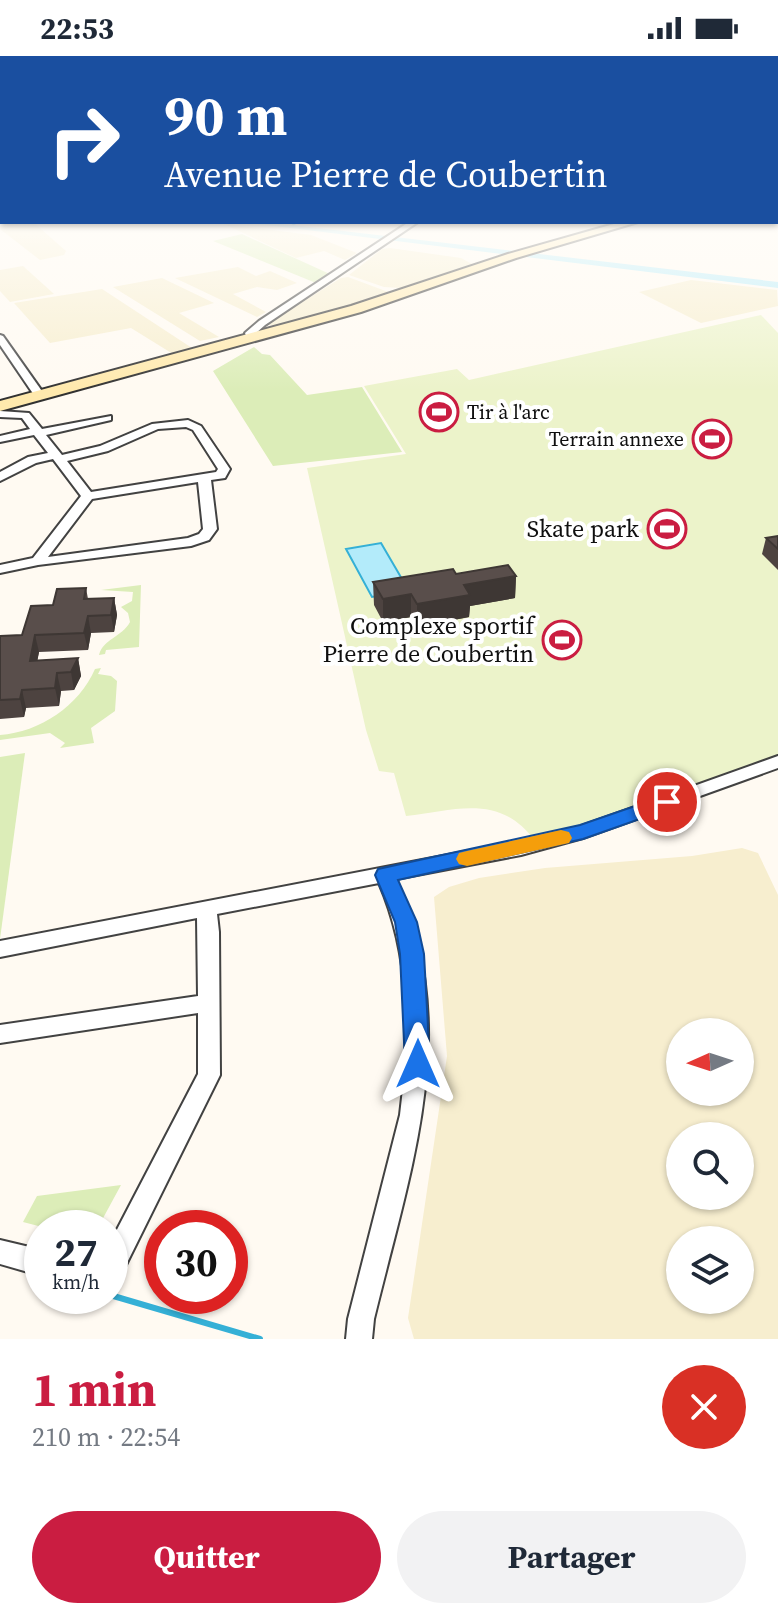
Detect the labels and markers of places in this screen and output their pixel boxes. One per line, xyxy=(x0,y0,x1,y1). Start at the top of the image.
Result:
sports icon: Tir à l'arc xyxy=(418,391,460,433)
place label: Tir à l'arc xyxy=(467,398,550,426)
sports icon: Terrain annexe xyxy=(691,418,733,460)
place label: Terrain annexe xyxy=(549,425,684,453)
sports icon: Skate park xyxy=(646,508,688,550)
place label: Skate park xyxy=(527,512,640,545)
place label: Complexe sportif Pierre de Coubertin xyxy=(323,609,536,670)
sports icon: Complexe sportif Pierre de Coubertin xyxy=(541,619,583,661)
pin xyxy=(633,768,701,836)

